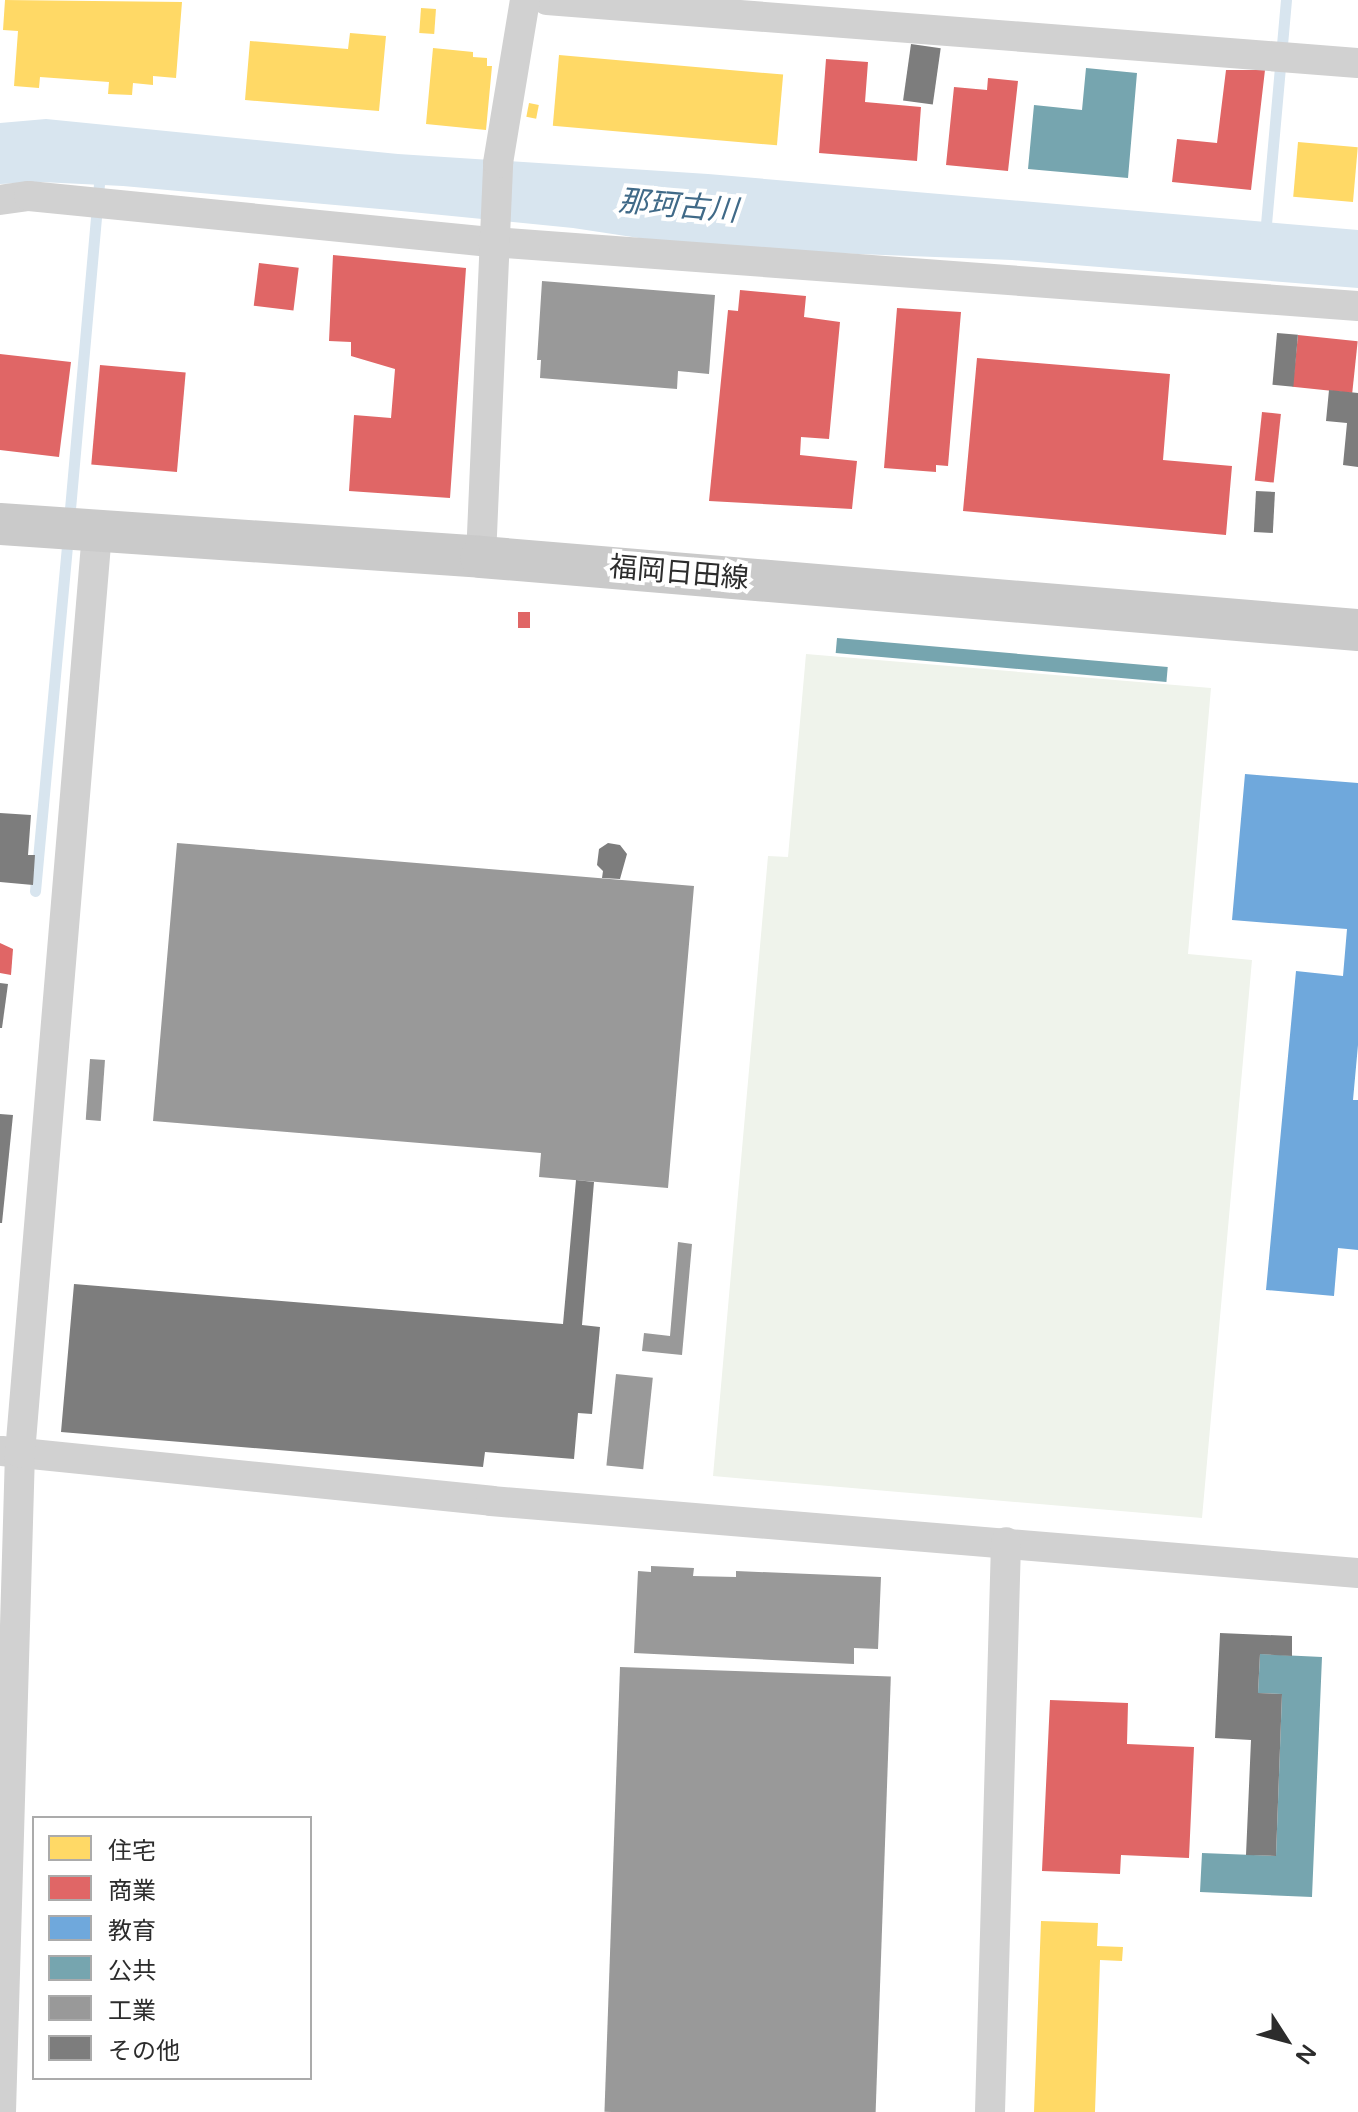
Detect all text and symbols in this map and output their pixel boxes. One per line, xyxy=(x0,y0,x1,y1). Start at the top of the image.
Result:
water label: 那珂古川 xyxy=(617,184,739,230)
street label: 福岡日田線 xyxy=(608,550,750,596)
legend xyxy=(32,1816,312,2080)
text: 住宅 xyxy=(108,1837,156,1866)
text: 商業 xyxy=(108,1877,156,1906)
text: 教育 xyxy=(108,1917,156,1946)
text: 公共 xyxy=(108,1957,156,1986)
text: 工業 xyxy=(108,1997,156,2026)
north arrow xyxy=(1246,2000,1326,2080)
text: その他 xyxy=(108,2037,180,2066)
text: N xyxy=(1290,2039,1321,2069)

